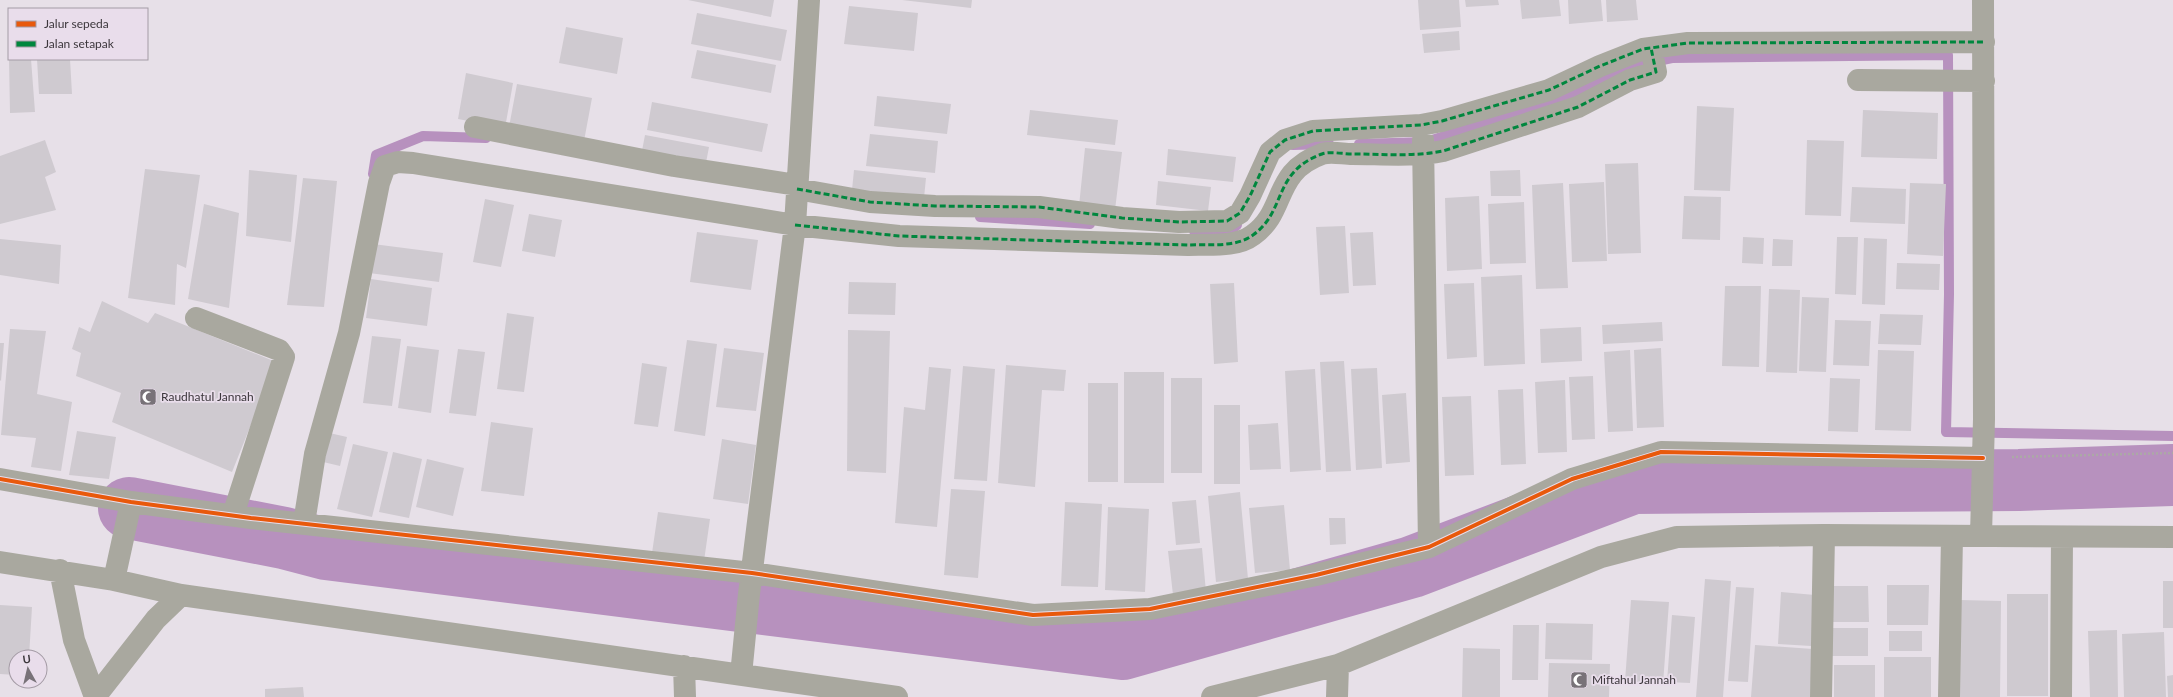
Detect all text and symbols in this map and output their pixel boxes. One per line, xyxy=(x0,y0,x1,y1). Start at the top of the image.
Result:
legend xyxy=(8,8,148,60)
text: Jalur sepeda xyxy=(44,16,109,31)
text: Jalan setapak xyxy=(44,36,115,51)
mosque icon: Raudhatul Jannah xyxy=(138,387,158,407)
place label: Raudhatul Jannah xyxy=(161,389,254,404)
north arrow xyxy=(8,649,48,689)
text: U xyxy=(22,652,31,666)
mosque icon: Miftahul Jannah xyxy=(1569,670,1589,690)
place label: Miftahul Jannah xyxy=(1592,672,1676,687)

